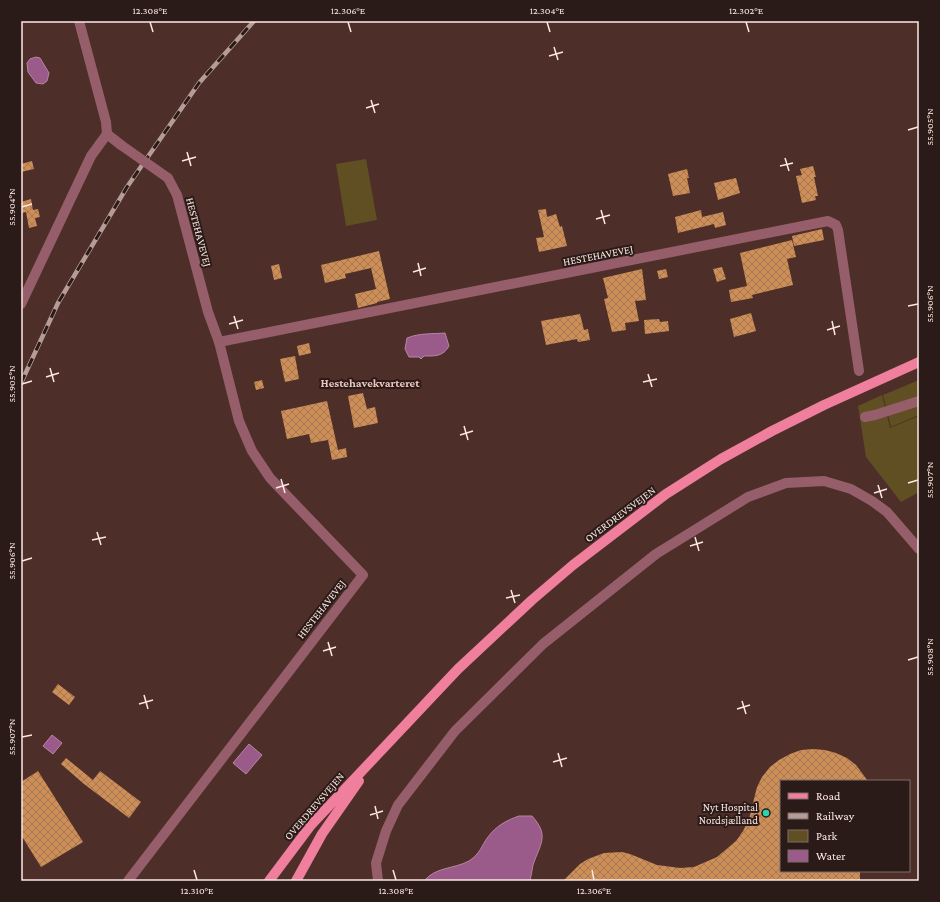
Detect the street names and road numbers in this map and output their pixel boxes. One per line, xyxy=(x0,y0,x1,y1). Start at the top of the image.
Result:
street label: HESTEHAVEVEJ xyxy=(183,196,214,268)
street label: HESTEHAVEVEJ xyxy=(562,242,634,269)
street label: OVERDREVSVEJEN xyxy=(583,484,658,545)
street label: HESTEHAVEVEJ xyxy=(294,577,348,641)
street label: OVERDREVSVEJEN xyxy=(282,770,347,843)

